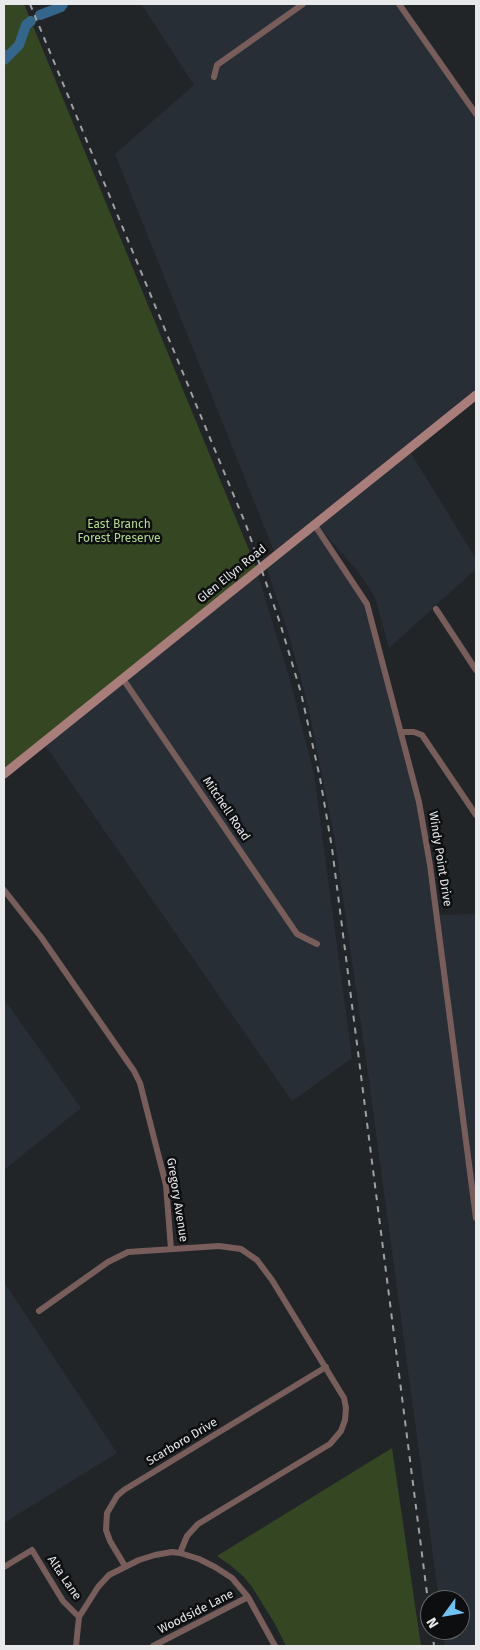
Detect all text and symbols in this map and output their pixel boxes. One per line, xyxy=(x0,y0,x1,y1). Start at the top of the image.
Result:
park label: East Branch Forest Preserve xyxy=(77,518,161,546)
street label: Glen Ellyn Road xyxy=(195,542,269,606)
street label: Mitchell Road xyxy=(199,774,253,844)
street label: Windy Point Drive xyxy=(425,810,455,908)
street label: Gregory Avenue xyxy=(163,1157,191,1243)
street label: Scarboro Drive xyxy=(144,1415,220,1469)
street label: Alta Lane xyxy=(44,1553,84,1603)
street label: Woodside Lane xyxy=(156,1587,236,1637)
north arrow xyxy=(420,1590,470,1640)
text: N xyxy=(423,1614,442,1631)

